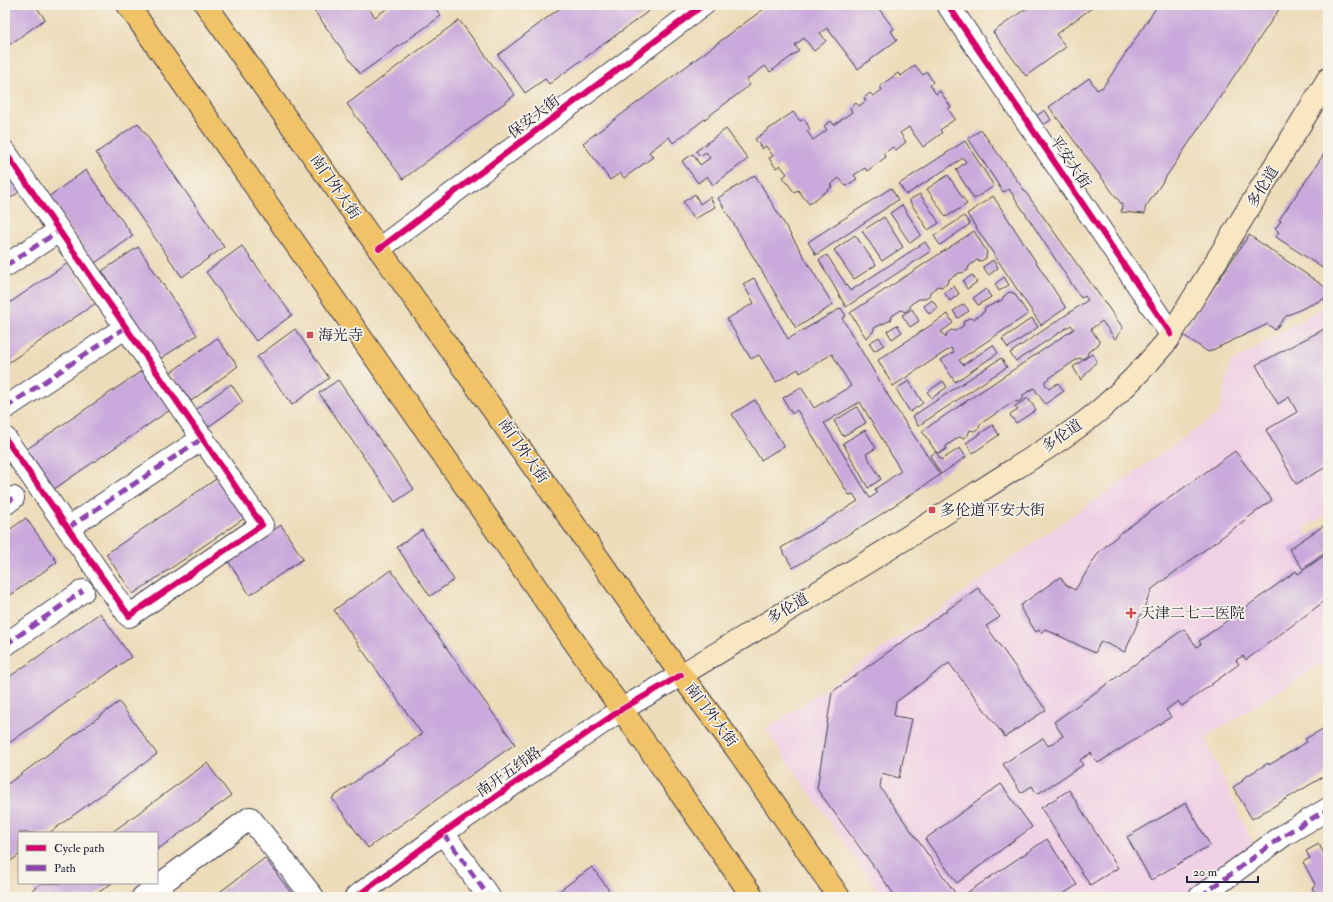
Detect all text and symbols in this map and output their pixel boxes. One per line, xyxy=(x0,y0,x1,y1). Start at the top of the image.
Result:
street label: 保安大街 xyxy=(504,91,564,143)
street label: 平安大街 xyxy=(1045,132,1095,192)
street label: 南门外大街 xyxy=(306,151,364,223)
street label: 多伦道 xyxy=(1243,163,1283,211)
place label: 海光寺 xyxy=(318,326,363,345)
marker: 海光寺 xyxy=(305,330,315,340)
street label: 南门外大街 xyxy=(494,415,552,487)
street label: 多伦道 xyxy=(1038,415,1086,457)
place label: 多伦道平安大街 xyxy=(940,501,1045,520)
marker: 多伦道平安大街 xyxy=(927,505,937,515)
street label: 多伦道 xyxy=(764,589,812,629)
place label: 天津二七二医院 xyxy=(1140,604,1245,623)
marker: 天津二七二医院 xyxy=(1125,607,1137,619)
street label: 南门外大街 xyxy=(681,679,741,751)
street label: 南开五纬路 xyxy=(473,743,545,801)
legend xyxy=(18,832,158,884)
text: Cycle path xyxy=(54,841,105,856)
scale bar xyxy=(1187,858,1258,884)
text: Path xyxy=(54,861,77,876)
text: 20 m xyxy=(1193,865,1218,880)

